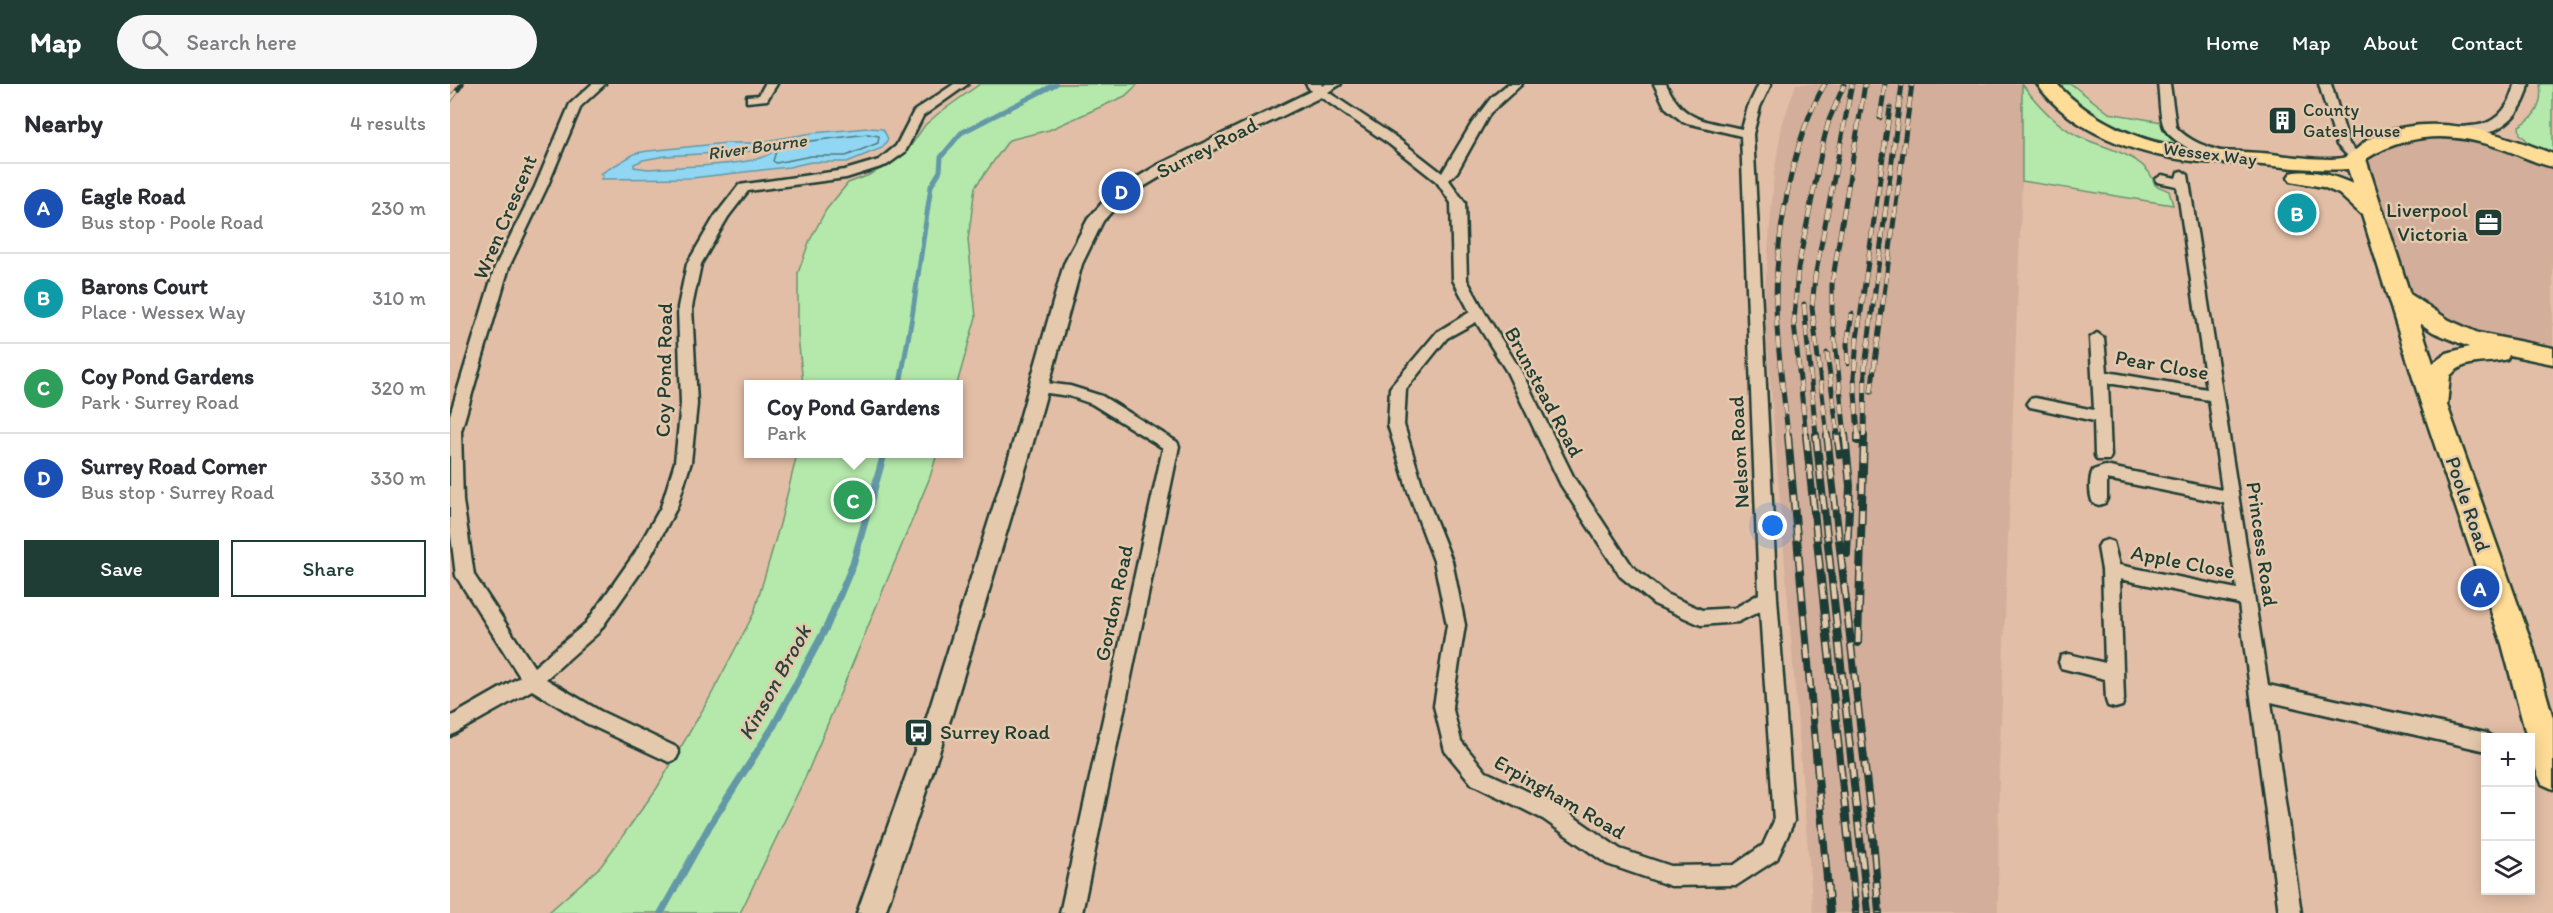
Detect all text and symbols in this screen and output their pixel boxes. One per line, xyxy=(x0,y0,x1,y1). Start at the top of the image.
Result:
search box xyxy=(117,15,537,69)
text: Map xyxy=(30,25,81,59)
icon: search xyxy=(138,26,171,59)
text: Search here xyxy=(186,29,297,56)
text: Home xyxy=(2206,30,2259,55)
text: Map xyxy=(2292,30,2331,55)
text: About xyxy=(2364,30,2418,55)
text: Contact xyxy=(2451,30,2523,55)
place label: County Gates House xyxy=(2303,99,2400,142)
building icon: County Gates House xyxy=(2266,104,2298,136)
text: Nearby xyxy=(24,107,103,139)
text: 4 results xyxy=(350,111,426,135)
street label: Surrey Road xyxy=(1152,111,1262,184)
water label: River Bourne xyxy=(706,129,809,165)
street label: Wessex Way xyxy=(2162,137,2259,171)
street label: Wren Crescent xyxy=(467,151,542,283)
pin: D xyxy=(1102,168,1140,214)
text: Eagle Road xyxy=(81,183,185,210)
pin: B xyxy=(2278,190,2316,236)
text: A xyxy=(37,196,50,220)
text: 230 m xyxy=(371,196,426,220)
place label: Liverpool Victoria xyxy=(2386,197,2468,246)
office icon: Liverpool Victoria xyxy=(2473,206,2505,238)
text: Bus stop · Poole Road xyxy=(81,210,264,234)
text: Barons Court xyxy=(81,273,208,300)
text: B xyxy=(37,286,50,310)
text: 310 m xyxy=(372,286,426,310)
text: Place · Wessex Way xyxy=(81,300,245,324)
street label: Coy Pond Road xyxy=(650,302,677,438)
street label: Brunstead Road xyxy=(1500,322,1590,462)
street label: Pear Close xyxy=(2113,344,2211,385)
text: Coy Pond Gardens xyxy=(81,363,254,390)
text: C xyxy=(37,376,50,400)
text: 320 m xyxy=(371,376,426,400)
popup xyxy=(744,380,963,458)
text: Park · Surrey Road xyxy=(81,390,239,414)
text: Coy Pond Gardens xyxy=(767,394,940,421)
street label: Nelson Road xyxy=(1723,395,1754,509)
text: Park xyxy=(767,421,806,445)
text: Surrey Road Corner xyxy=(81,453,267,480)
street label: Poole Road xyxy=(2441,453,2496,555)
text: D xyxy=(37,466,50,490)
text: 330 m xyxy=(371,466,426,490)
pin: C xyxy=(834,478,872,522)
text: Bus stop · Surrey Road xyxy=(81,480,274,504)
street label: Princess Road xyxy=(2241,480,2284,609)
your location xyxy=(1758,511,1787,540)
street label: Apple Close xyxy=(2129,539,2237,584)
button: Save xyxy=(24,540,219,597)
button: Share xyxy=(231,540,426,597)
street label: Gordon Road xyxy=(1089,542,1138,663)
pin: A xyxy=(2460,566,2500,610)
water label: Kinson Brook xyxy=(732,619,818,744)
bus stop icon: Surrey Road xyxy=(903,716,935,748)
place label: Surrey Road xyxy=(940,719,1051,744)
map controls xyxy=(2481,733,2535,895)
button: + xyxy=(2481,733,2535,787)
street label: Erpingham Road xyxy=(1490,749,1631,844)
button: − xyxy=(2481,787,2535,841)
button: layers xyxy=(2481,841,2535,895)

